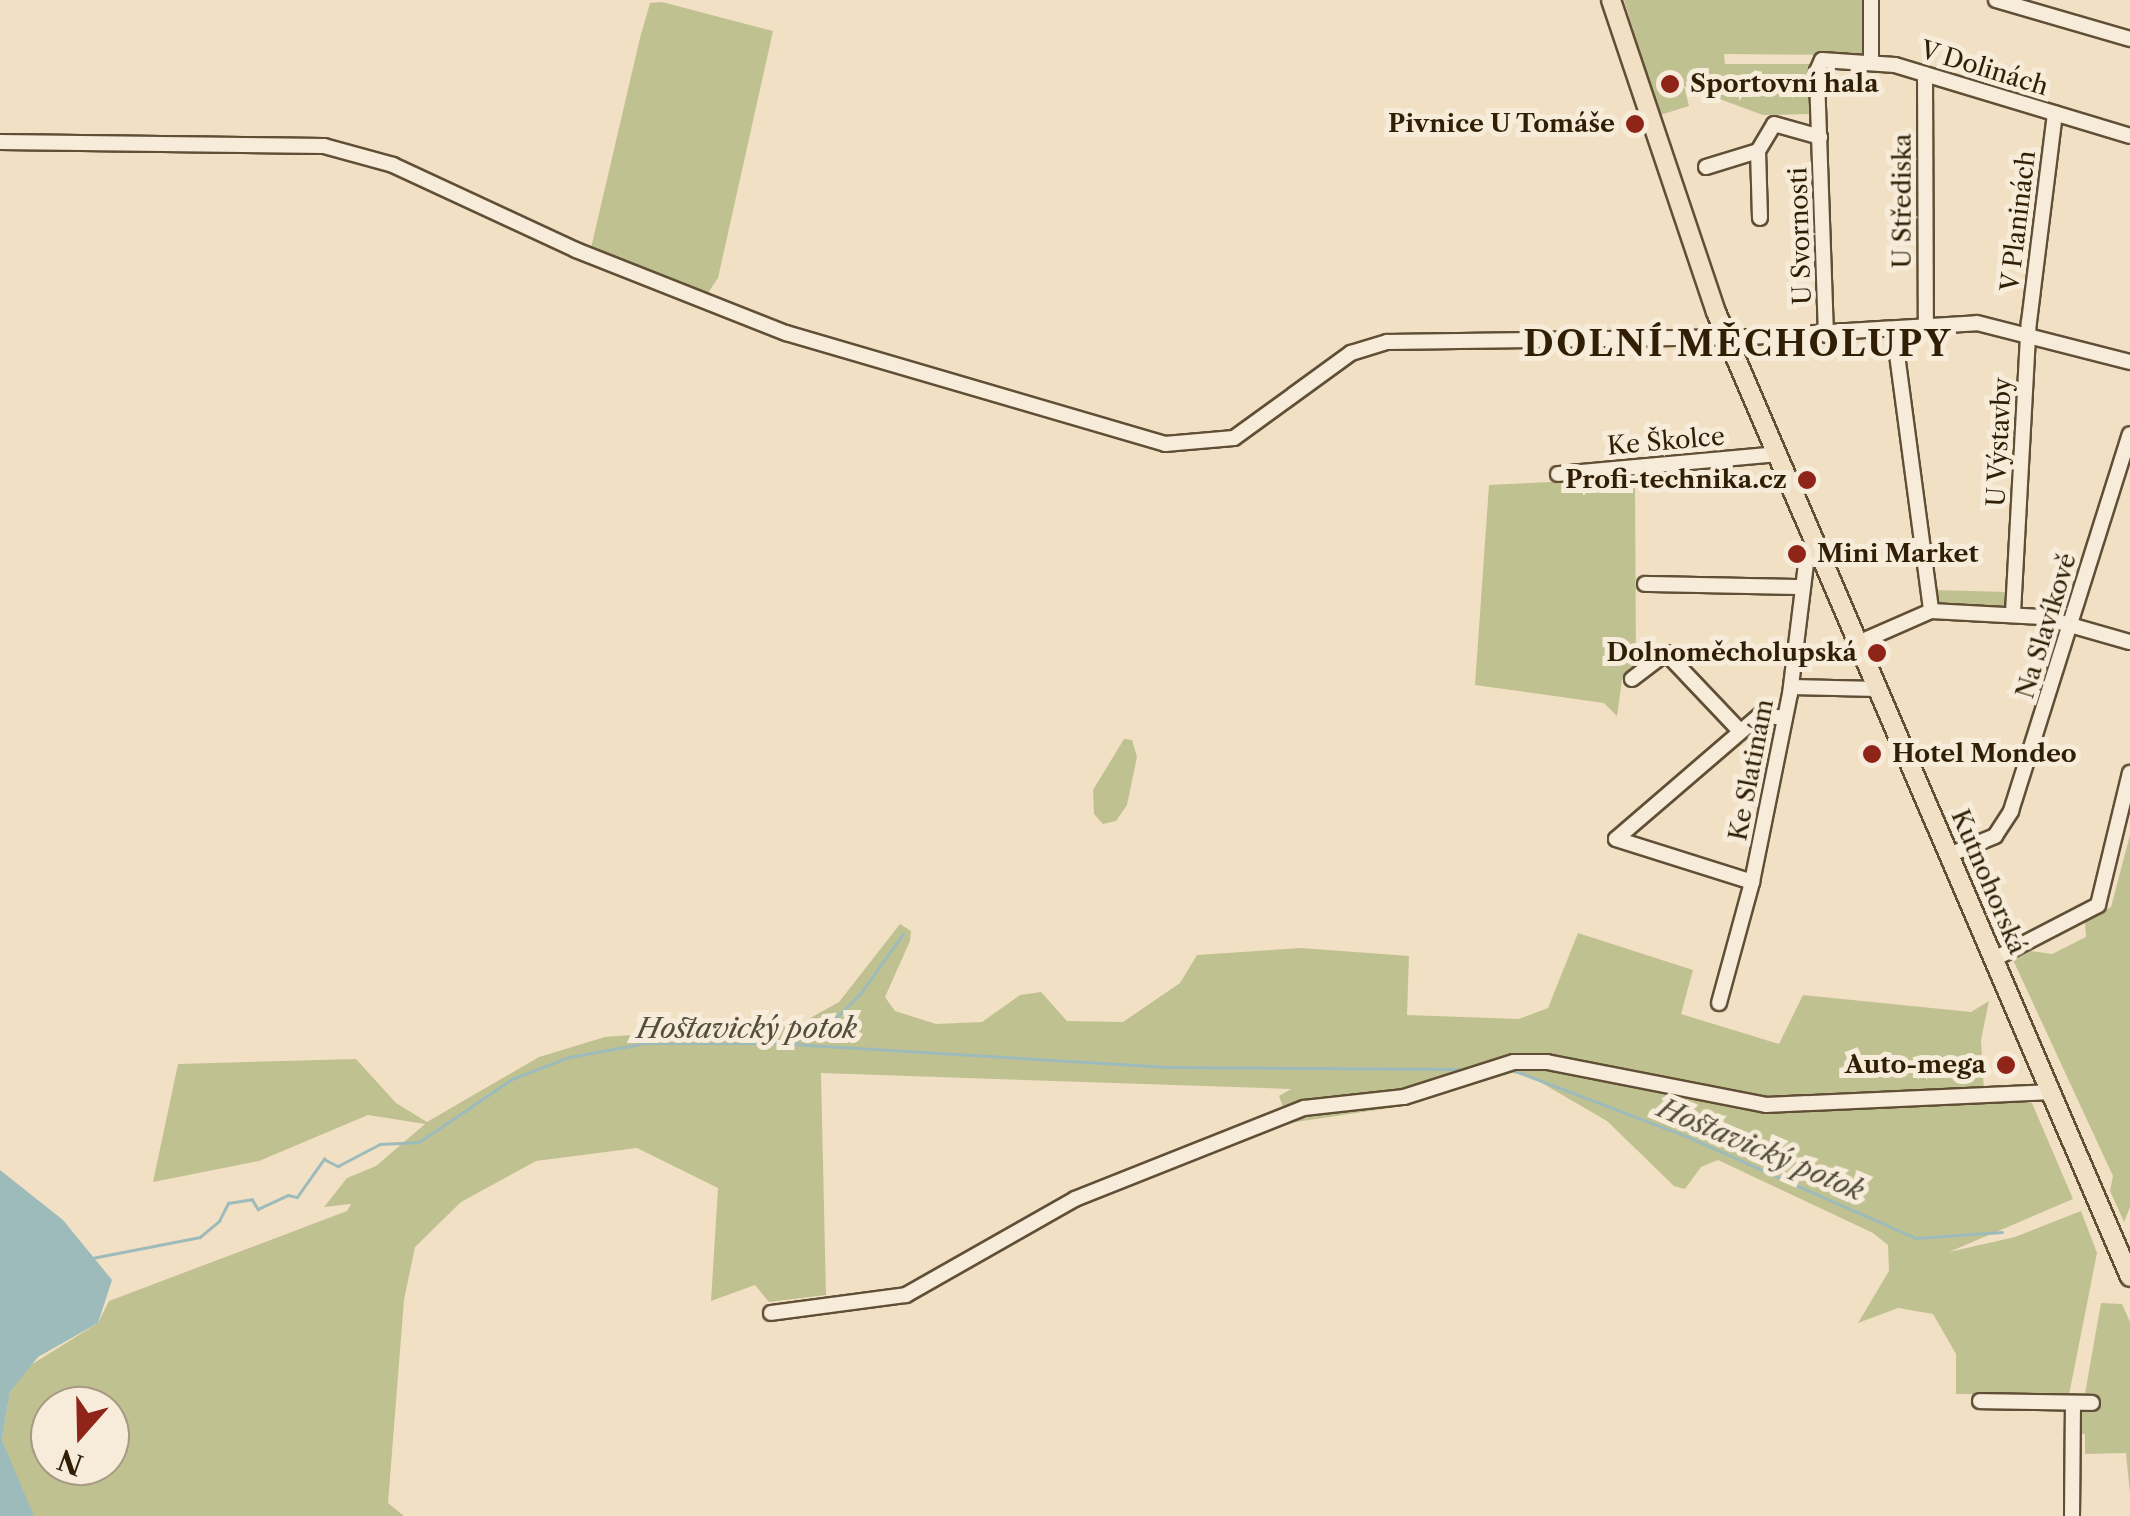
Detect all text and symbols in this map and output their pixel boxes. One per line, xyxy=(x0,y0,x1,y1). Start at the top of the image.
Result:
street label: V Dolinách xyxy=(1916,35,2052,103)
place label: Sportovní hala xyxy=(1690,69,1879,99)
marker: Sportovní hala xyxy=(1659,73,1681,95)
place label: Pivnice U Tomáše xyxy=(1387,109,1615,139)
marker: Pivnice U Tomáše xyxy=(1624,113,1646,135)
street label: U Střediska xyxy=(1888,134,1918,268)
street label: V Planinách xyxy=(1995,148,2043,294)
street label: U Svornosti xyxy=(1784,167,1818,305)
district label: DOLNÍ MĚCHOLUPY xyxy=(1523,323,1953,365)
street label: U Výstavby xyxy=(1982,376,2018,508)
street label: Ke Školce xyxy=(1606,422,1726,462)
place label: Profi-technika.cz xyxy=(1565,465,1787,495)
marker: Profi-technika.cz xyxy=(1796,469,1818,491)
place label: Mini Market xyxy=(1817,539,1979,569)
marker: Mini Market xyxy=(1786,543,1808,565)
street label: Na Slavíkově xyxy=(2011,549,2083,703)
place label: Dolnoměcholupská xyxy=(1607,638,1857,668)
marker: Dolnoměcholupská xyxy=(1866,642,1888,664)
street label: Ke Slatinám xyxy=(1724,697,1780,843)
place label: Hotel Mondeo xyxy=(1892,739,2077,769)
marker: Hotel Mondeo xyxy=(1861,743,1883,765)
street label: Kutnohorská xyxy=(1944,805,2032,959)
water label: Hostavický potok xyxy=(637,1011,857,1045)
place label: Auto-mega xyxy=(1845,1050,1986,1080)
marker: Auto-mega xyxy=(1995,1054,2017,1076)
water label: Hostavický potok xyxy=(1653,1090,1869,1208)
north arrow xyxy=(30,1386,130,1486)
text: N xyxy=(53,1442,88,1482)

